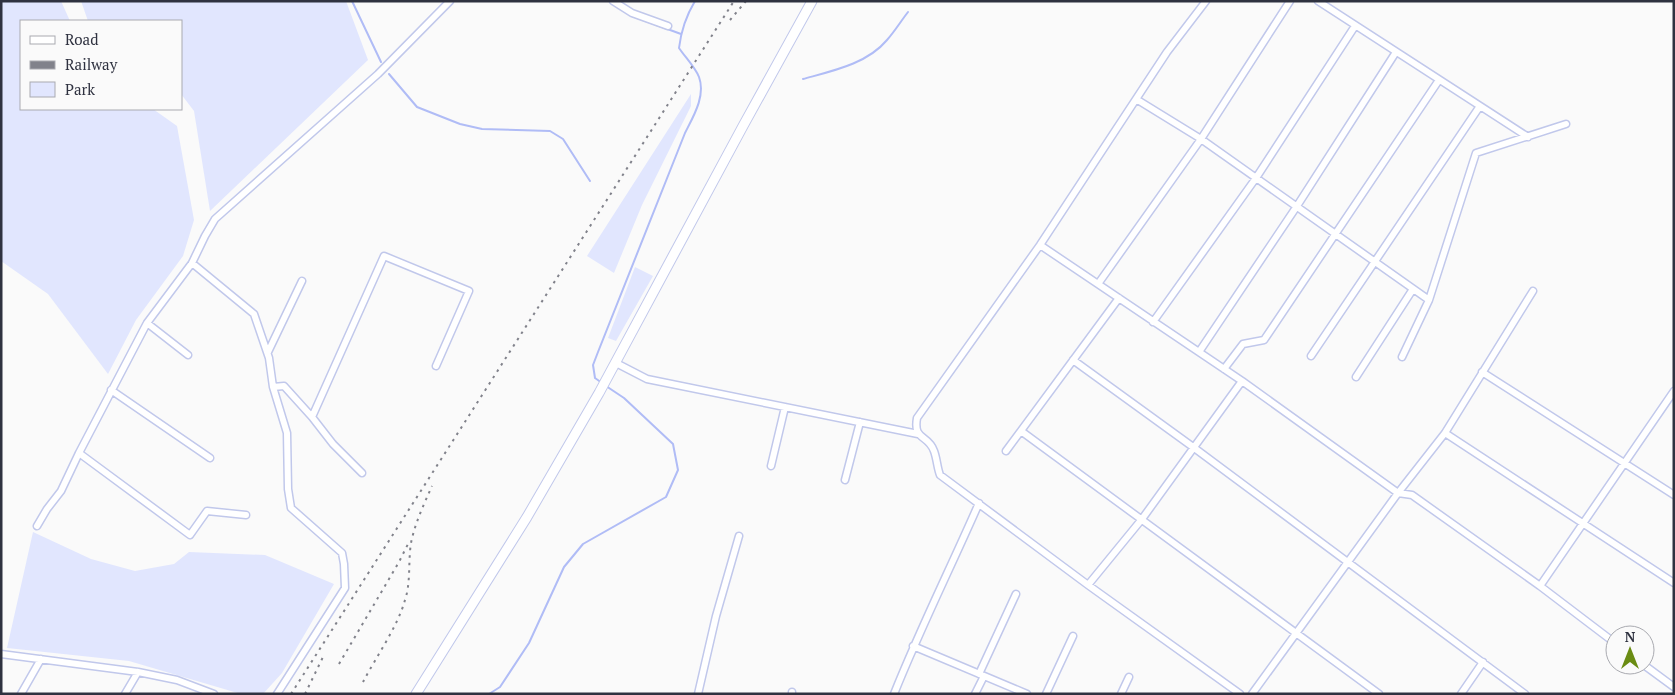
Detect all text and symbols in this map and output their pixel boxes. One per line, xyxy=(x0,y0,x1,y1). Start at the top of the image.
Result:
legend xyxy=(20,20,182,110)
text: Road xyxy=(65,29,98,49)
text: Railway xyxy=(65,54,118,74)
text: Park xyxy=(65,79,95,99)
north arrow xyxy=(1605,625,1655,675)
text: N xyxy=(1625,627,1636,646)

